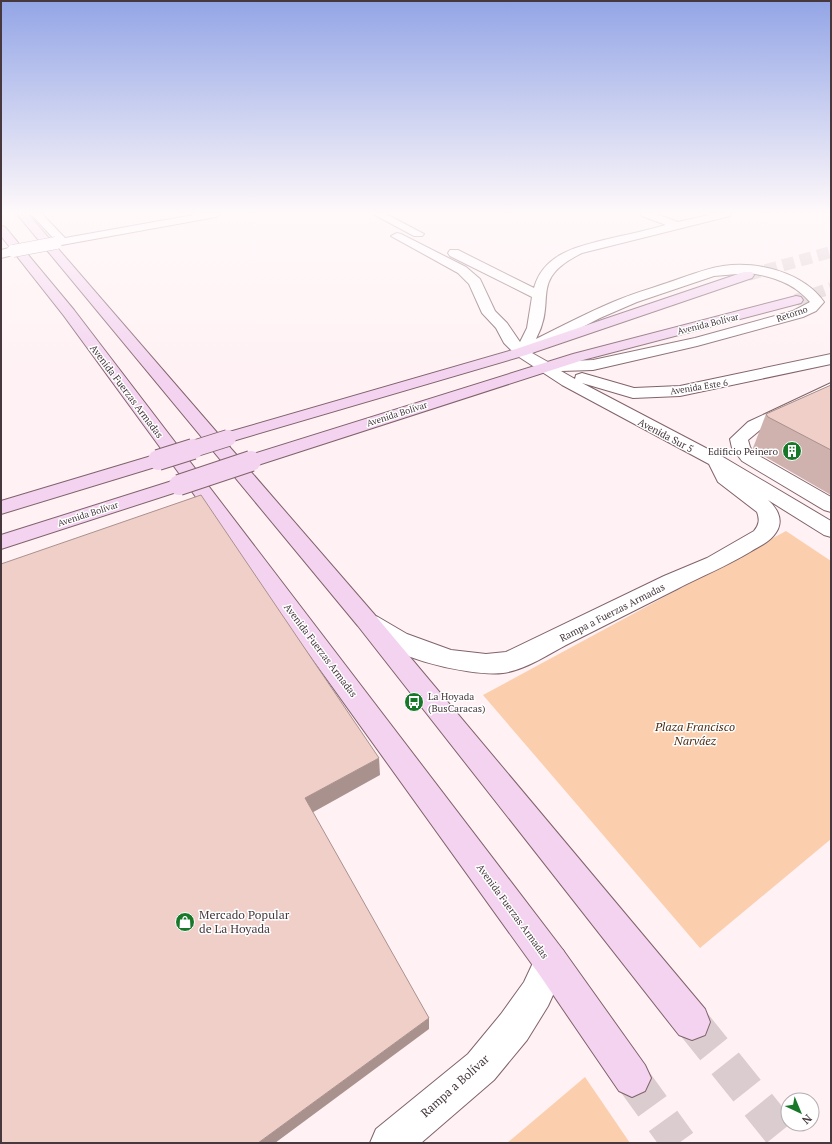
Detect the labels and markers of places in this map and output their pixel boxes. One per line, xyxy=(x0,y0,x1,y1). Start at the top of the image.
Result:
building icon: Edificio Peinero xyxy=(781,440,803,462)
place label: Edificio Peinero xyxy=(708,445,778,458)
place label: La Hoyada (BusCaracas) xyxy=(428,690,486,715)
bus stop icon: La Hoyada (BusCaracas) xyxy=(403,691,425,713)
place label: Mercado Popular de La Hoyada xyxy=(199,907,290,936)
shop icon: Mercado Popular de La Hoyada xyxy=(174,911,196,933)

